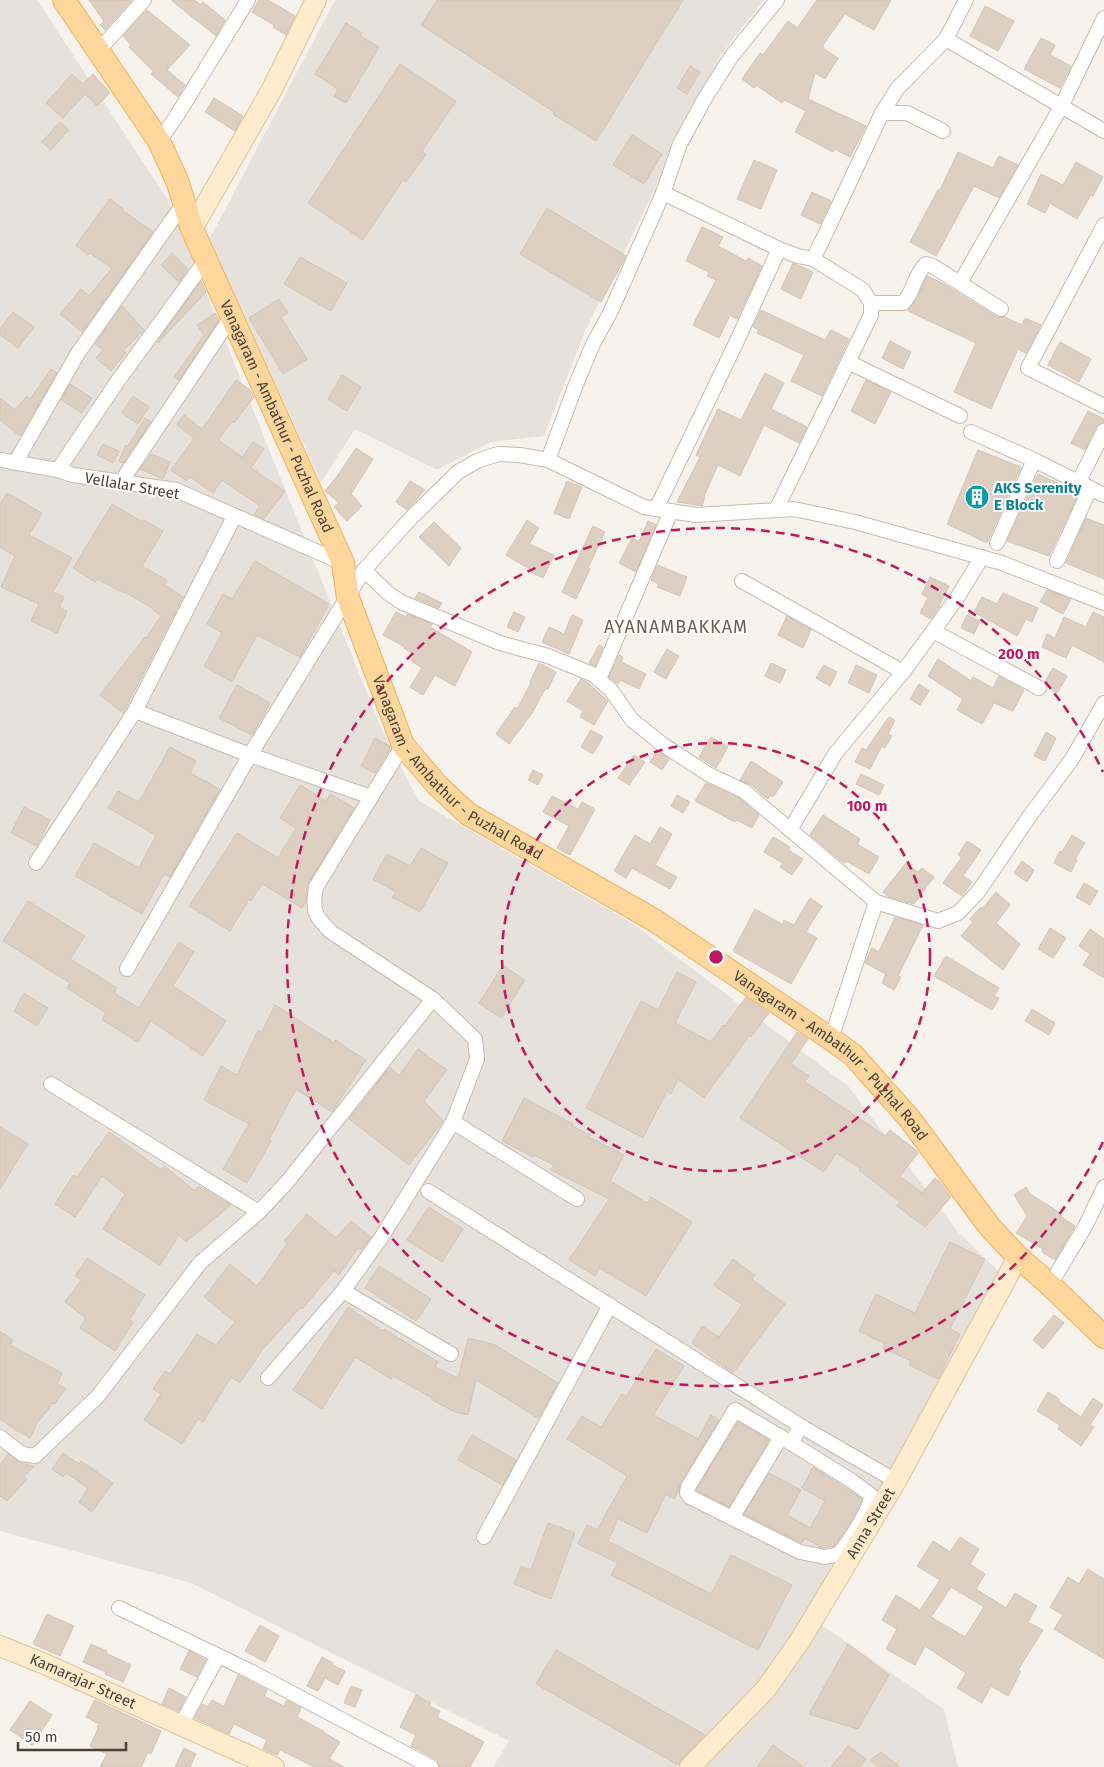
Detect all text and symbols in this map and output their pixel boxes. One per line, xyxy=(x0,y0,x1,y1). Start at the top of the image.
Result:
street label: Vanagaram - Ambathur - Puzhal Road xyxy=(216,297,337,536)
street label: Vellalar Street xyxy=(83,469,181,503)
place label: AKS Serenity E Block xyxy=(993,479,1082,514)
building icon: AKS Serenity E Block xyxy=(964,484,990,510)
district label: AYANAMBAKKAM xyxy=(604,616,748,638)
text: 200 m xyxy=(998,645,1040,663)
street label: Vanagaram - Ambathur - Puzhal Road xyxy=(369,673,546,864)
text: 100 m xyxy=(847,797,887,815)
centre of rings xyxy=(707,948,725,966)
street label: Vanagaram - Ambathur - Puzhal Road xyxy=(730,967,932,1144)
street label: Anna Street xyxy=(843,1484,899,1562)
street label: Kamarajar Street xyxy=(27,1650,139,1713)
scale bar xyxy=(18,1720,125,1752)
text: 50 m xyxy=(25,1728,58,1746)

